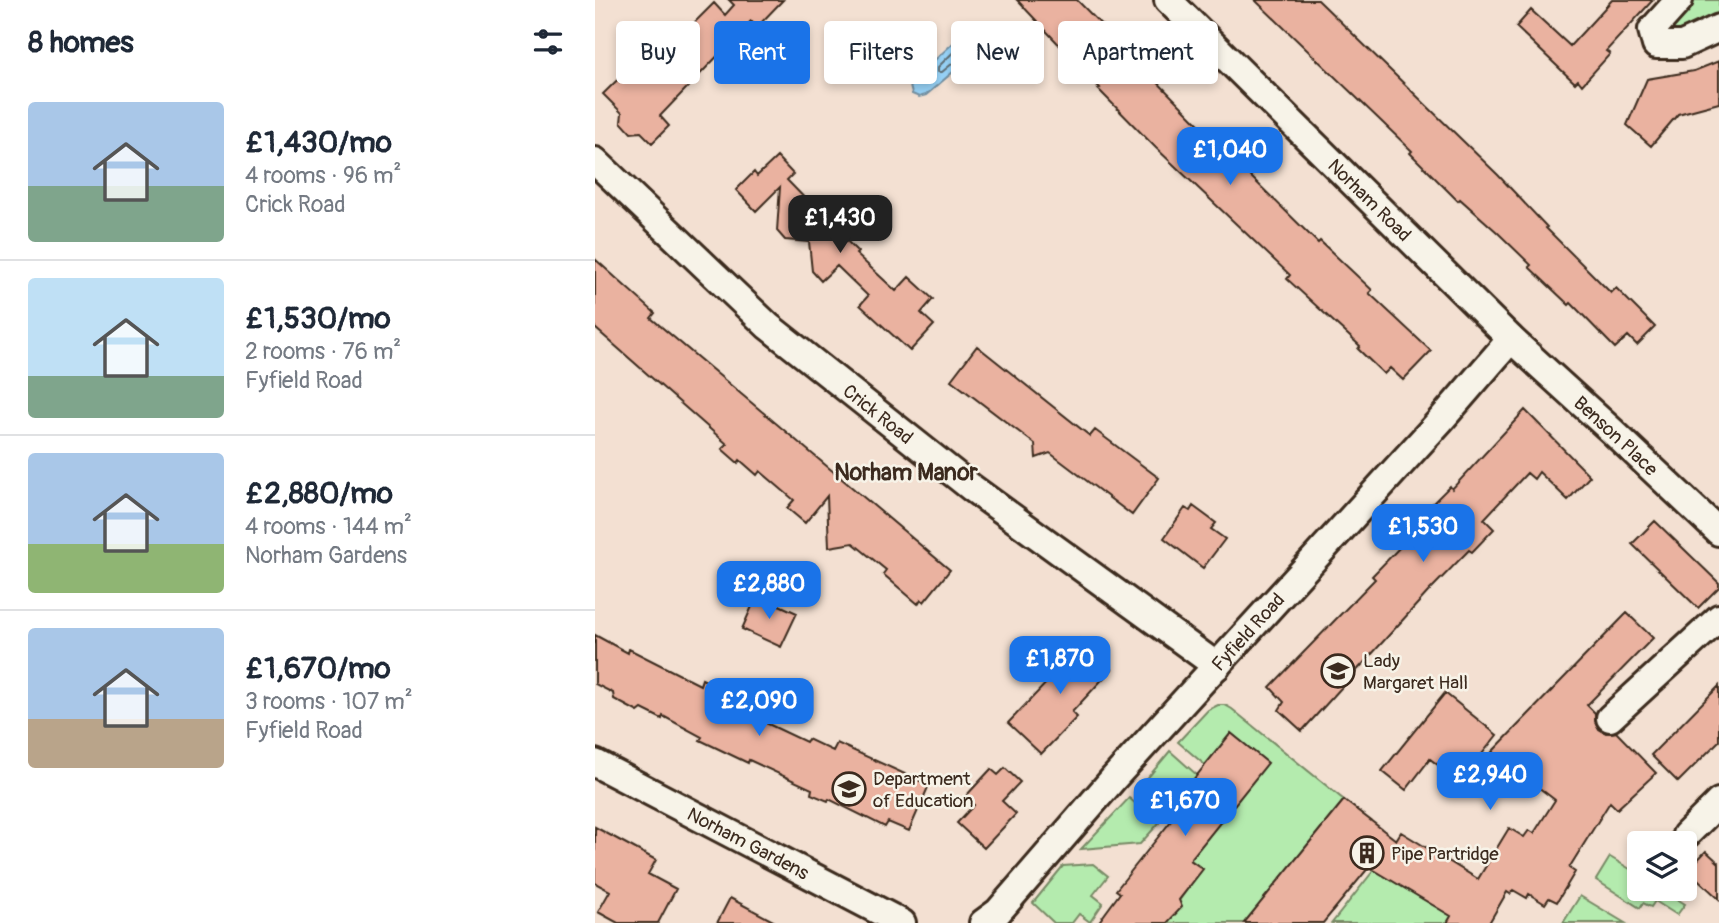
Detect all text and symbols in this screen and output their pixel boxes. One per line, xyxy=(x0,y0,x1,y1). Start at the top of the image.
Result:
chip: Buy xyxy=(616,21,700,84)
chip: Rent xyxy=(714,21,810,84)
chip: Filters xyxy=(824,21,937,84)
chip: New xyxy=(951,21,1044,84)
chip: Apartment xyxy=(1058,21,1218,84)
icon: filters xyxy=(529,23,567,61)
text: 8 homes xyxy=(28,24,134,61)
text: £1,430/mo xyxy=(245,124,392,161)
pin: £1,040 xyxy=(1173,128,1287,187)
icon: home xyxy=(84,130,168,214)
text: £1,040 xyxy=(1193,135,1267,164)
street label: Norham Road xyxy=(1322,154,1416,247)
text: 4 rooms · 96 m² xyxy=(245,161,401,190)
text: Crick Road xyxy=(245,190,345,219)
pin: £1,430 xyxy=(783,196,897,255)
text: £1,430 xyxy=(804,203,876,232)
text: £1,530/mo xyxy=(245,300,391,337)
icon: home xyxy=(84,306,168,390)
text: 2 rooms · 76 m² xyxy=(245,337,401,366)
text: Fyfield Road xyxy=(245,366,363,395)
street label: Crick Road xyxy=(838,379,918,450)
street label: Benson Place xyxy=(1568,391,1663,482)
district label: Norham Manor xyxy=(834,458,979,487)
text: £2,880/mo xyxy=(245,475,393,512)
icon: home xyxy=(84,481,168,565)
pin: £1,530 xyxy=(1366,504,1480,564)
text: 4 rooms · 144 m² xyxy=(245,512,412,541)
text: £1,530 xyxy=(1388,512,1458,541)
text: Norham Gardens xyxy=(245,541,407,570)
pin: £2,880 xyxy=(712,562,826,621)
text: £2,880 xyxy=(733,569,805,598)
street label: Fyfield Road xyxy=(1207,588,1290,676)
pin: £1,870 xyxy=(1003,636,1117,696)
text: £1,870 xyxy=(1025,644,1095,673)
place label: Lady Margaret Hall xyxy=(1363,649,1468,695)
text: £1,670/mo xyxy=(245,650,391,687)
school or university icon: Lady Margaret Hall xyxy=(1319,652,1357,690)
icon: home xyxy=(84,656,168,740)
pin: £2,090 xyxy=(702,678,816,738)
text: £2,090 xyxy=(721,686,797,715)
text: 3 rooms · 107 m² xyxy=(245,687,413,716)
text: Fyfield Road xyxy=(245,716,363,745)
pin: £2,940 xyxy=(1433,752,1547,812)
text: £2,940 xyxy=(1453,760,1527,789)
place label: Department of Education xyxy=(873,767,974,813)
school or university icon: Department of Education xyxy=(830,770,868,808)
pin: £1,670 xyxy=(1128,778,1242,838)
text: £1,670 xyxy=(1150,786,1220,815)
street label: Norham Gardens xyxy=(683,802,813,886)
map controls xyxy=(1627,831,1697,901)
button: layers xyxy=(1627,831,1697,901)
building icon: Pipe Partridge xyxy=(1348,834,1386,872)
place label: Pipe Partridge xyxy=(1391,842,1499,866)

